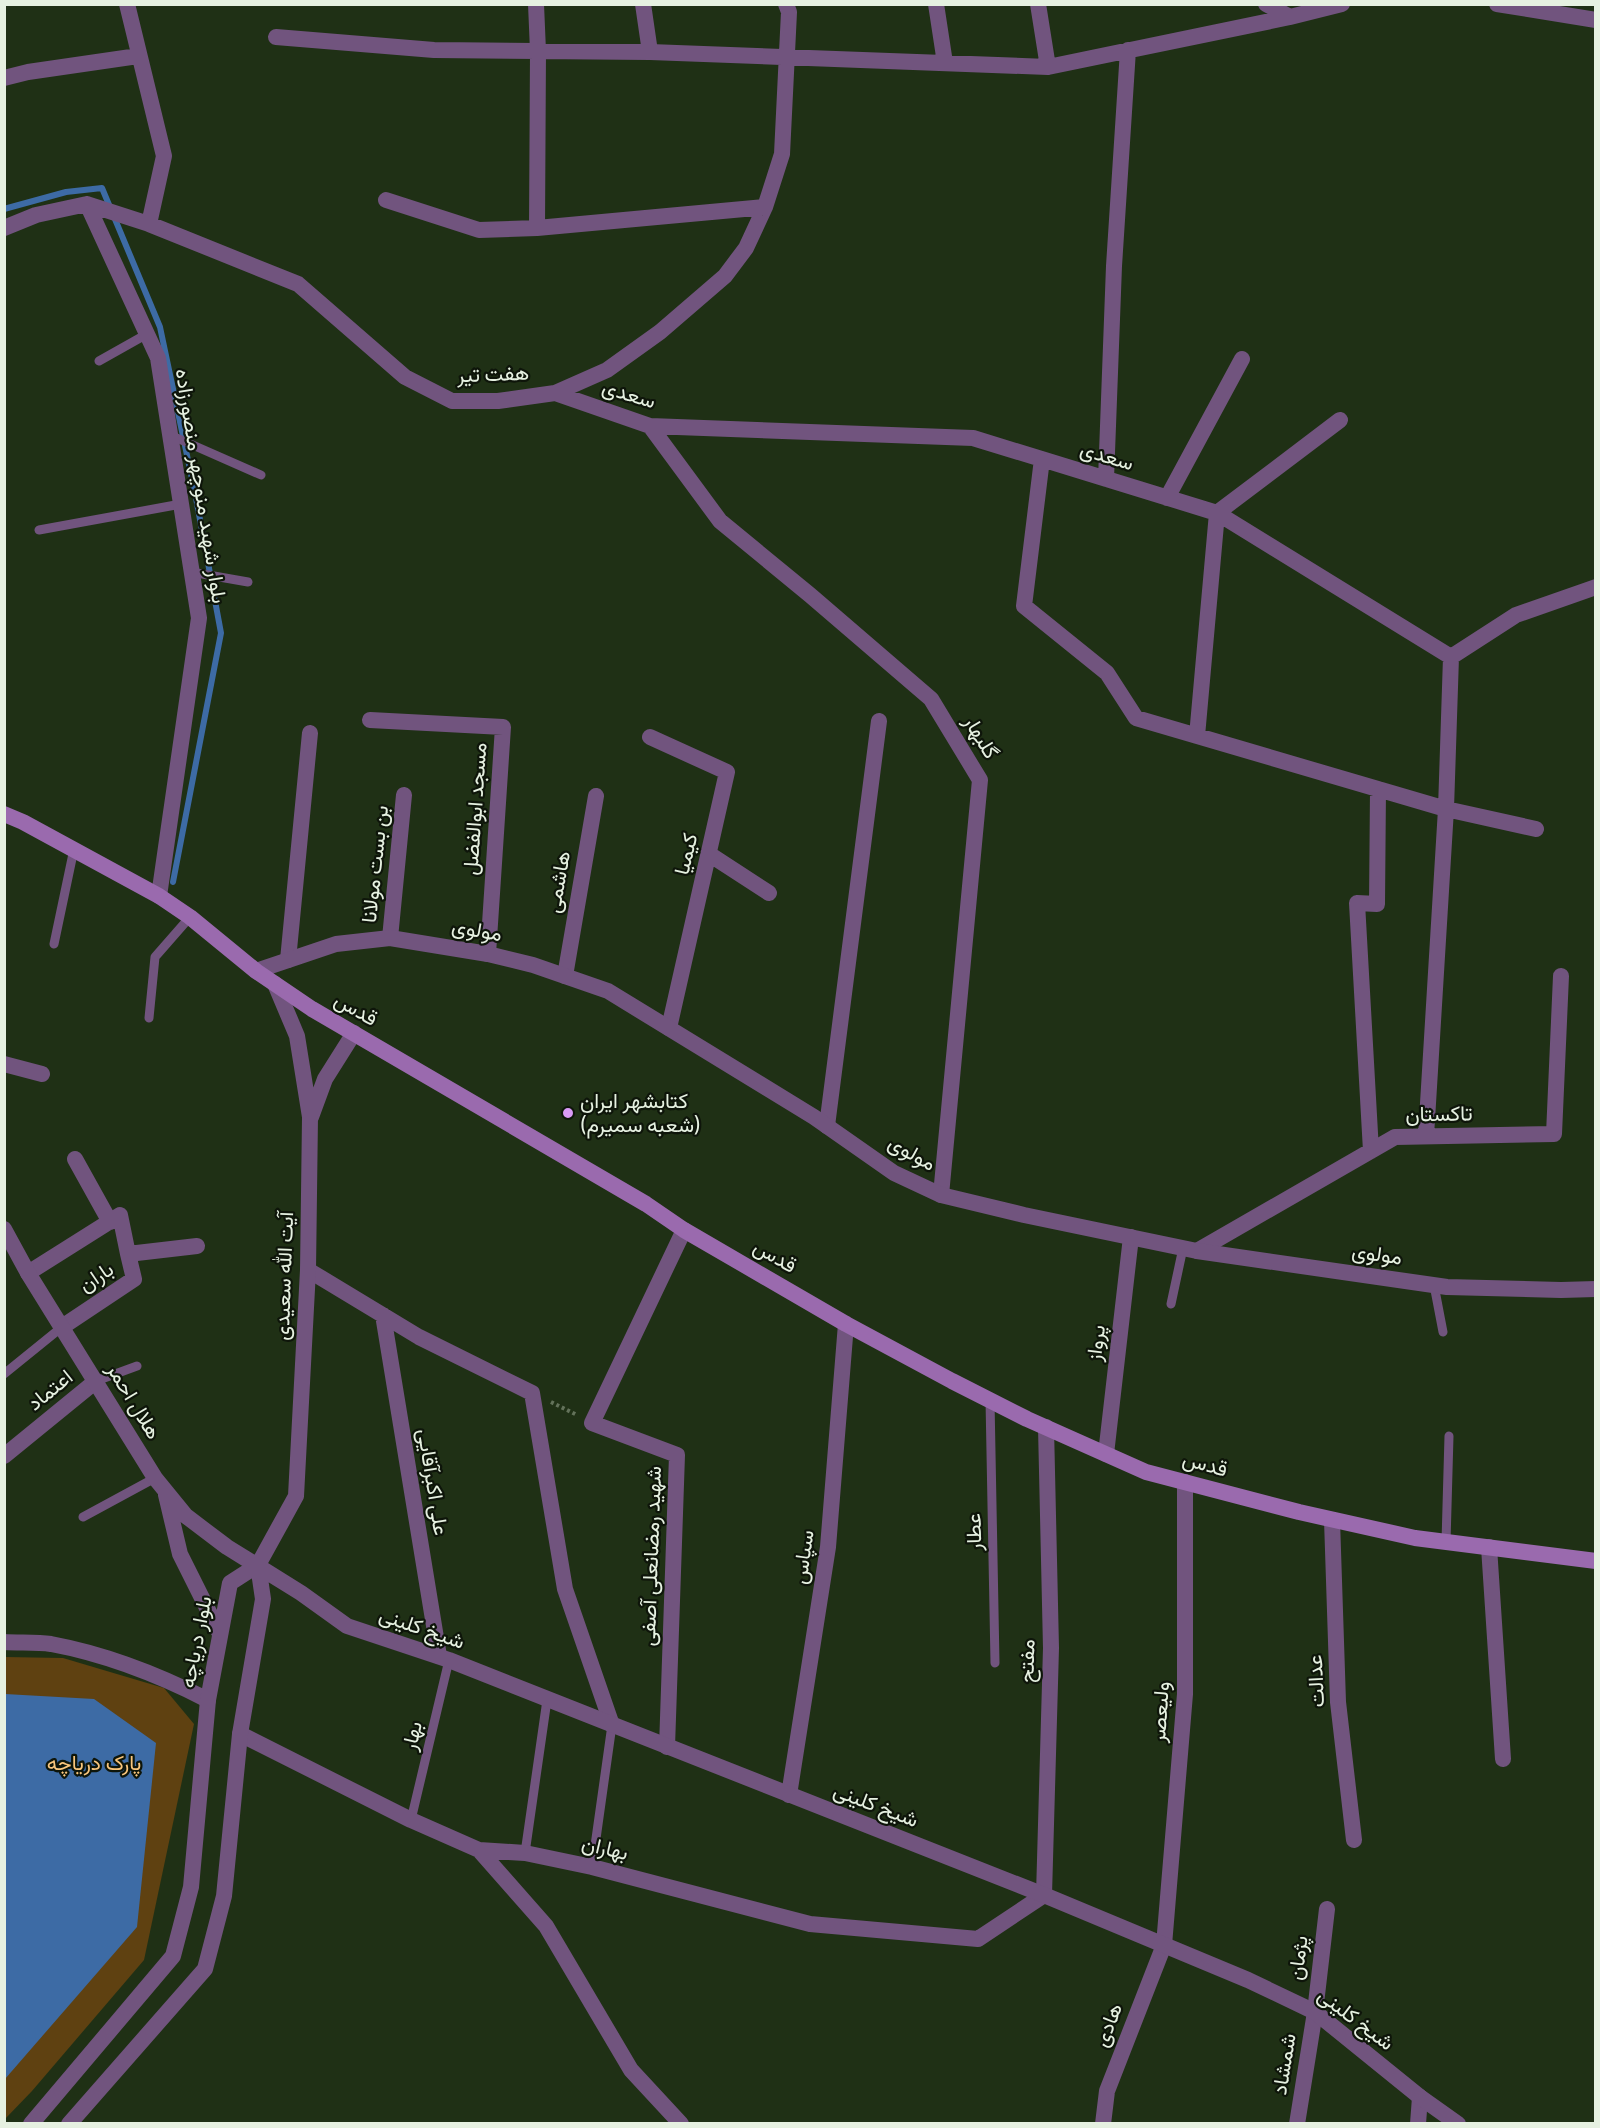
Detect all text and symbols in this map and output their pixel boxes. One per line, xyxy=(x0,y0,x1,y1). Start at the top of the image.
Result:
street label: هفت تیر xyxy=(455,360,530,388)
street label: بلوار شهید منوچهر منصورزاده xyxy=(169,367,232,605)
street label: سعدی xyxy=(599,374,659,413)
street label: سعدی xyxy=(1077,436,1137,475)
street label: گلبهار xyxy=(957,710,1004,764)
street label: مسجد ابوالفضل xyxy=(457,742,493,876)
street label: بن بست مولانا xyxy=(356,804,394,924)
street label: کیمیا xyxy=(669,831,702,877)
street label: هاشمی xyxy=(540,849,575,915)
street label: مولوی xyxy=(450,913,504,947)
street label: قدس xyxy=(330,986,382,1031)
place label: کتابشهر ایران (شعبه سمیرم) xyxy=(580,1088,701,1139)
street label: تاکستان xyxy=(1405,1100,1473,1127)
marker: کتابشهر ایران (شعبه سمیرم) xyxy=(561,1106,575,1120)
street label: مولوی xyxy=(884,1129,940,1177)
street label: آیت الله سعیدی xyxy=(269,1209,298,1341)
street label: قدس xyxy=(749,1233,801,1278)
street label: مولوی xyxy=(1350,1238,1404,1270)
street label: باران xyxy=(74,1256,118,1298)
street label: پرواز xyxy=(1081,1323,1112,1364)
street label: هلال احمر xyxy=(101,1357,167,1444)
street label: اعتماد xyxy=(22,1364,77,1415)
street label: علی اکبرآقایی xyxy=(412,1427,454,1537)
street label: قدس xyxy=(1180,1446,1230,1481)
street label: شهید رمضانعلی آصفی xyxy=(635,1465,667,1647)
street label: عطار xyxy=(961,1513,987,1552)
street label: سپاس xyxy=(786,1528,821,1586)
street label: بلوار دریاچه xyxy=(174,1594,219,1690)
street label: شیخ کلینی xyxy=(375,1601,468,1656)
street label: مفتح xyxy=(1014,1639,1041,1683)
street label: عدالت xyxy=(1302,1654,1329,1708)
street label: ولیعصر xyxy=(1145,1681,1175,1744)
street label: بهار xyxy=(396,1719,428,1754)
park label: پارک دریاچه xyxy=(47,1750,141,1777)
street label: شیخ کلینی xyxy=(830,1777,922,1834)
street label: بهاران xyxy=(579,1830,631,1866)
street label: پژمان xyxy=(1282,1934,1315,1982)
street label: شیخ کلینی xyxy=(1312,1982,1399,2057)
street label: هادی xyxy=(1088,1999,1127,2050)
street label: شمشاد xyxy=(1266,2031,1301,2096)

